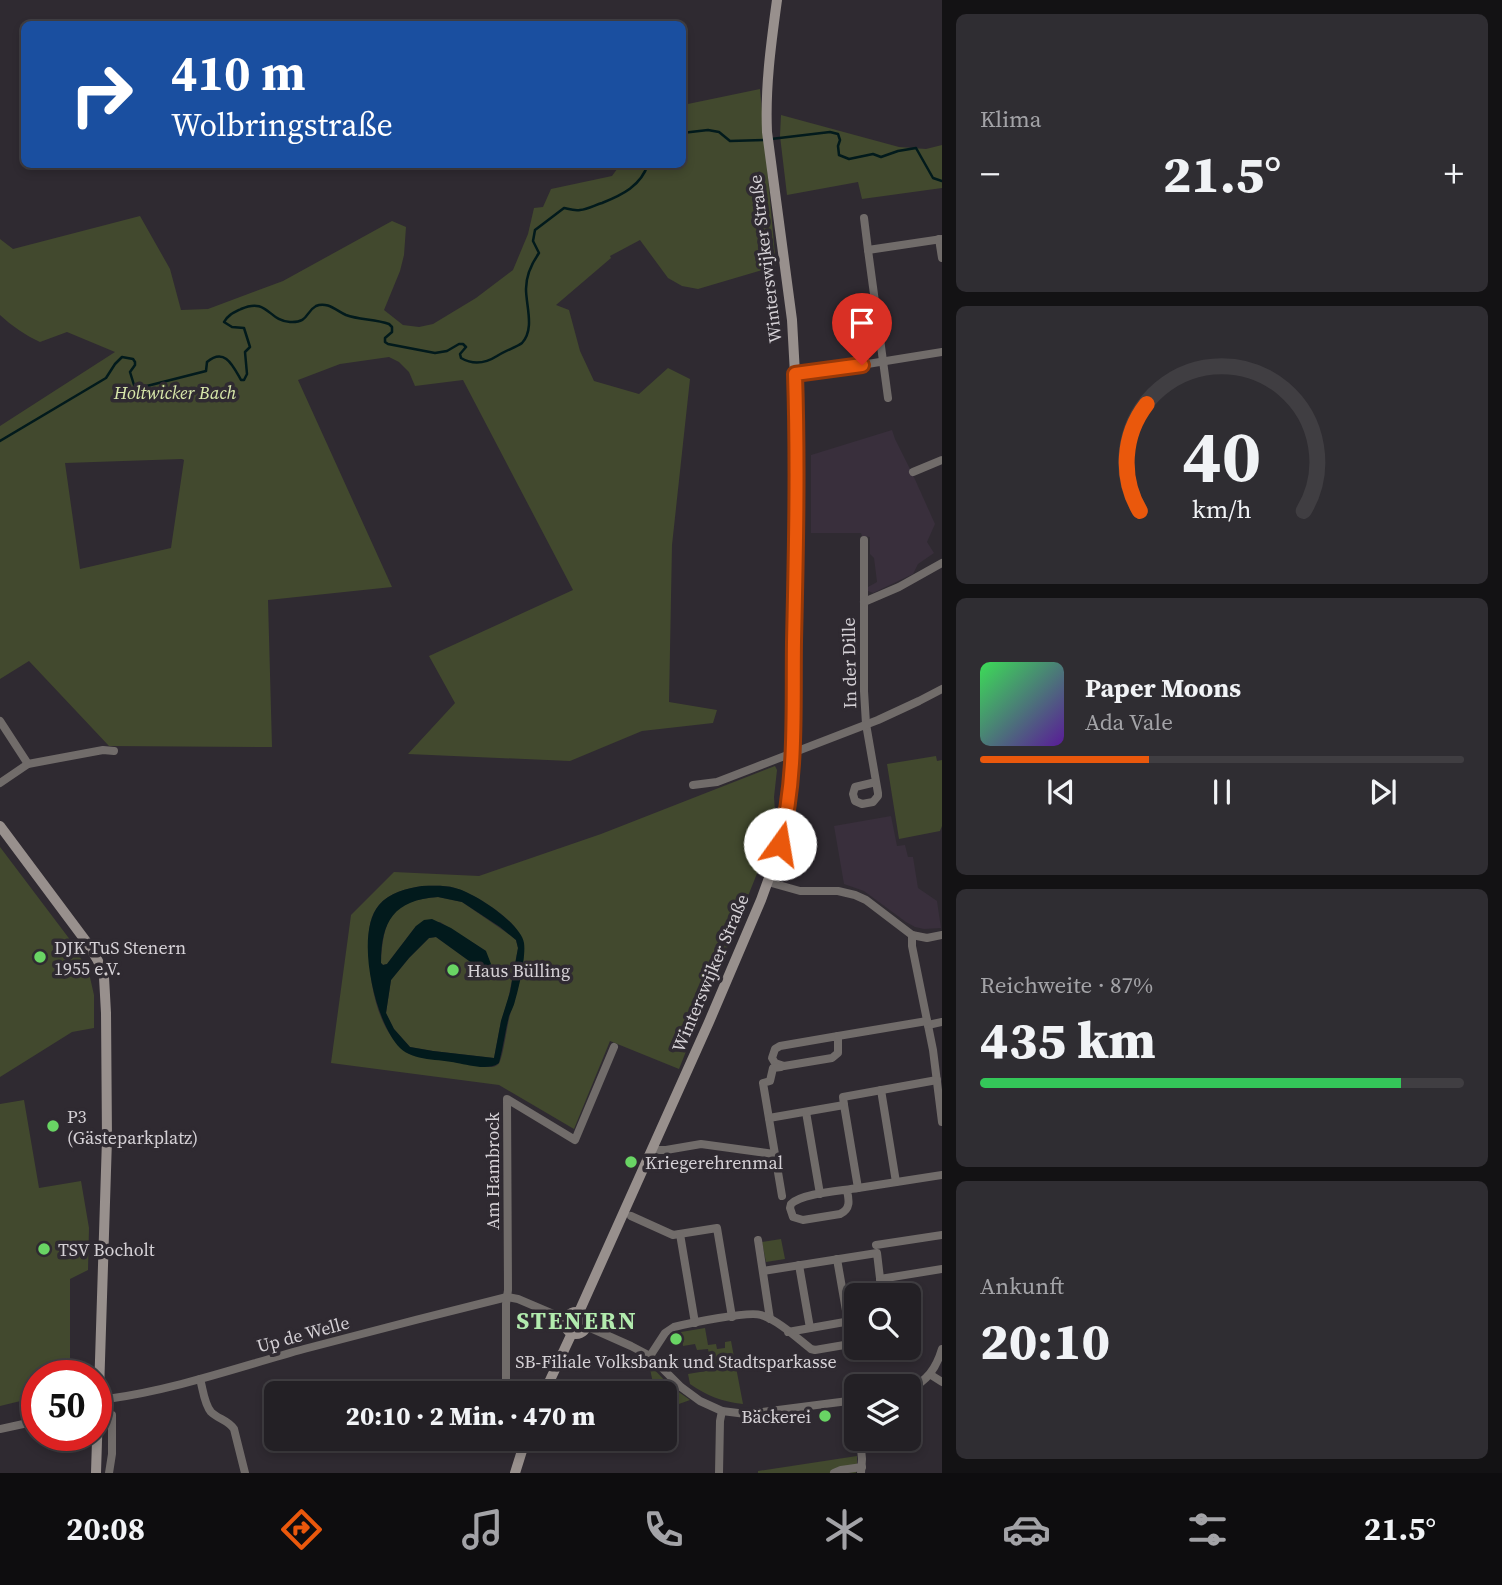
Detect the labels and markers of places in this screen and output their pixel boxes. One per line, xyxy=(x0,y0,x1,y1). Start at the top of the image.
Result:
pin xyxy=(832,293,892,365)
place label: DJK TuS Stenern 1955 e.V. xyxy=(54,935,186,981)
marker: DJK TuS Stenern 1955 e.V. xyxy=(32,949,48,965)
place label: Haus Bülling xyxy=(467,958,570,983)
marker: Haus Bülling xyxy=(445,962,461,978)
place label: P3 (Gästeparkplatz) xyxy=(67,1104,198,1150)
marker: P3 (Gästeparkplatz) xyxy=(45,1118,61,1134)
place label: Kriegerehrenmal xyxy=(645,1150,783,1175)
marker: Kriegerehrenmal xyxy=(623,1154,639,1170)
place label: TSV Bocholt xyxy=(58,1237,155,1262)
marker: TSV Bocholt xyxy=(36,1241,52,1257)
marker: SB-Filiale Volksbank und Stadtsparkasse xyxy=(668,1331,684,1347)
place label: SB-Filiale Volksbank und Stadtsparkasse xyxy=(515,1349,837,1374)
place label: Bäckerei xyxy=(741,1404,811,1429)
marker: Bäckerei xyxy=(817,1408,833,1424)

